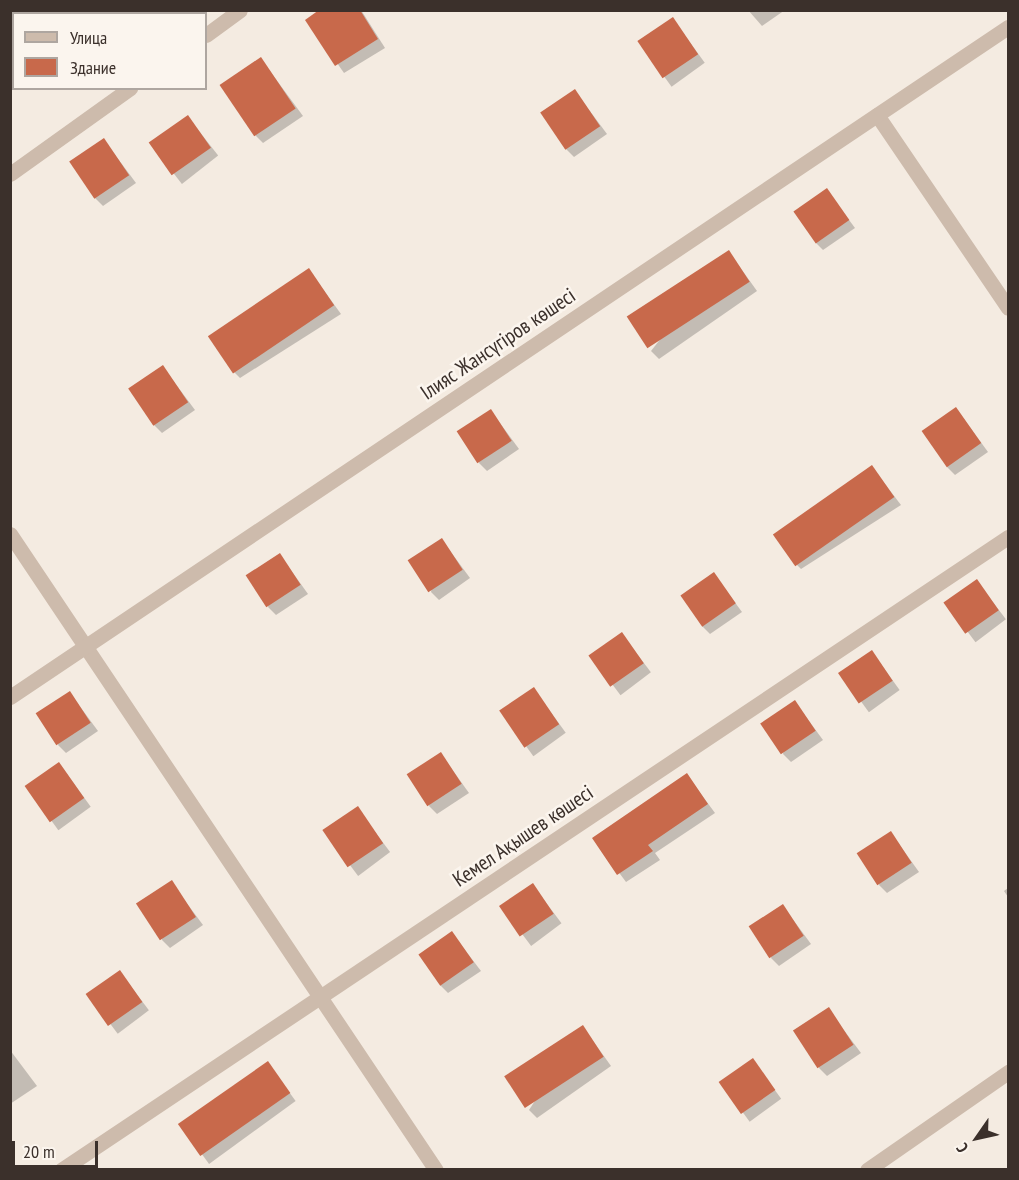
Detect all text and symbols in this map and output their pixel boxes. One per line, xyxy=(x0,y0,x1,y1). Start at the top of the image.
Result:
legend xyxy=(12,12,207,90)
text: Улица xyxy=(70,26,107,49)
text: Здание xyxy=(70,56,116,79)
street label: Ілияс Жансүгіров көшесі xyxy=(416,283,580,405)
street label: Кемел Ақышев көшесі xyxy=(448,780,598,892)
north arrow xyxy=(947,1108,1007,1168)
scale bar xyxy=(15,1129,100,1167)
text: С xyxy=(952,1139,972,1157)
text: 20 m xyxy=(23,1140,55,1163)

